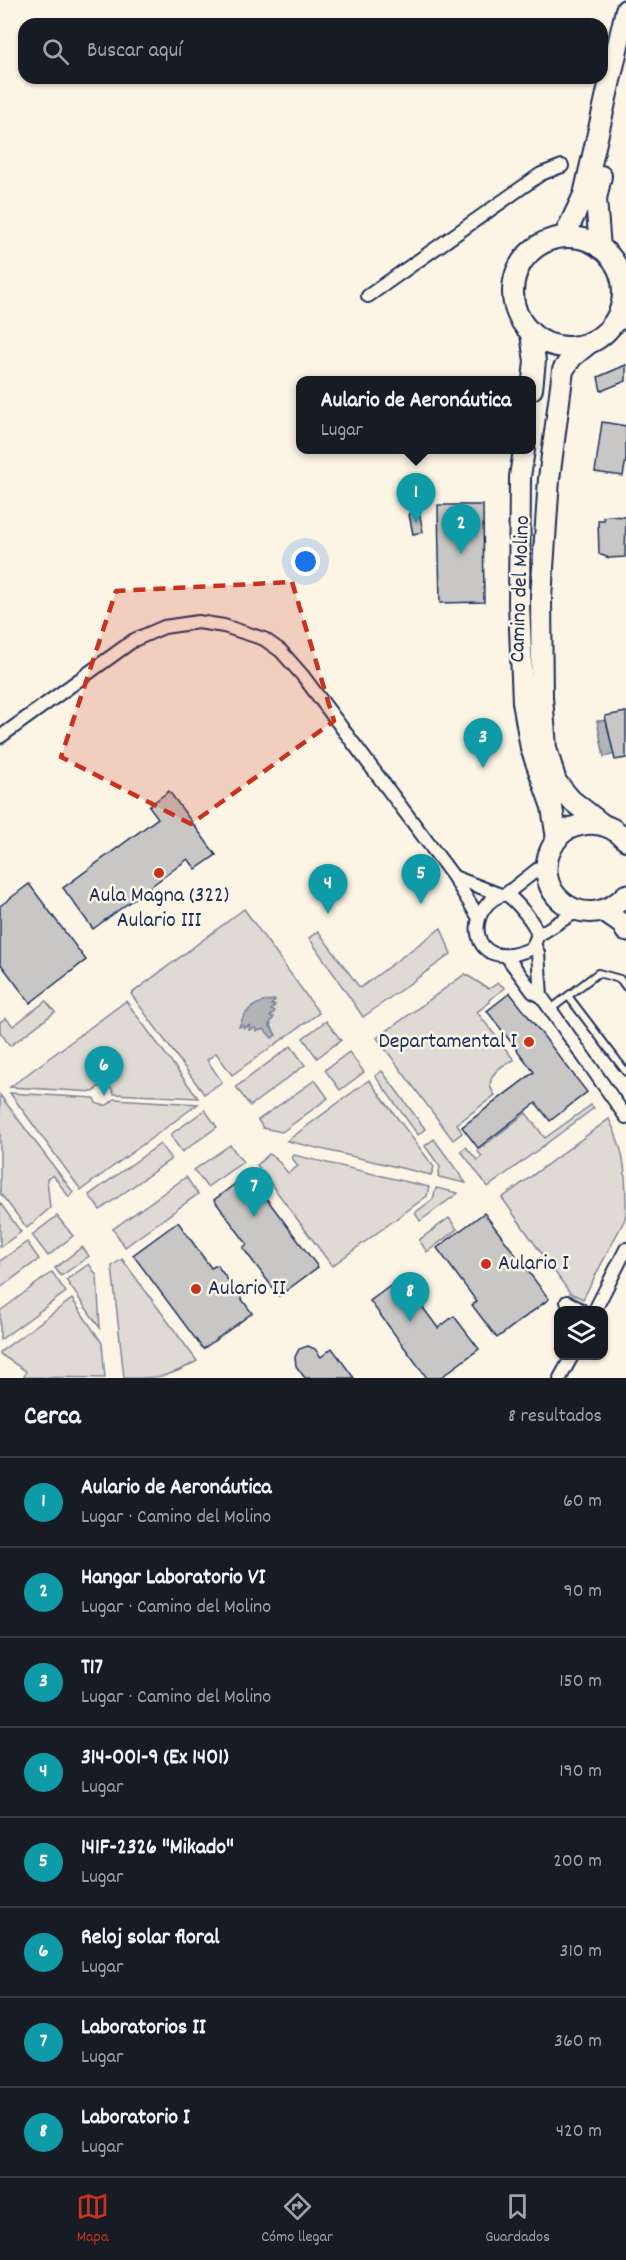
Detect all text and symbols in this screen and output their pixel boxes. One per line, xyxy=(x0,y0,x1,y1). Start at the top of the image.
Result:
search box xyxy=(18,18,608,84)
icon: search xyxy=(39,35,72,68)
text: Buscar aquí xyxy=(87,36,182,67)
popup xyxy=(296,376,536,454)
text: Aulario de Aeronáutica xyxy=(321,386,511,417)
text: Lugar xyxy=(321,417,363,445)
pin: 1 xyxy=(396,474,436,523)
pin: 2 xyxy=(442,504,480,554)
street label: Camino del Molino xyxy=(503,515,539,663)
your location xyxy=(291,547,320,576)
pin: 3 xyxy=(464,718,502,768)
pin: 5 xyxy=(402,854,440,904)
pin: 4 xyxy=(308,864,348,914)
marker: Aula Magna (322) Aulario III xyxy=(152,866,166,880)
place label: Aula Magna (322) Aulario III xyxy=(89,881,229,937)
place label: Departamental I xyxy=(378,1027,517,1058)
marker: Departamental I xyxy=(522,1035,536,1049)
pin: 6 xyxy=(84,1046,124,1096)
pin: 7 xyxy=(234,1168,274,1217)
place label: Aulario I xyxy=(498,1249,569,1280)
marker: Aulario I xyxy=(479,1257,493,1271)
pin: 8 xyxy=(390,1272,430,1322)
place label: Aulario II xyxy=(208,1274,286,1305)
marker: Aulario II xyxy=(189,1282,203,1296)
map controls xyxy=(554,1306,608,1360)
button: layers xyxy=(554,1306,608,1360)
text: Cerca xyxy=(24,1399,81,1436)
text: 8 resultados xyxy=(508,1403,602,1431)
text: Aulario de Aeronáutica xyxy=(81,1473,272,1504)
text: 1 xyxy=(41,1488,46,1516)
text: 60 m xyxy=(563,1488,602,1516)
text: Lugar · Camino del Molino xyxy=(81,1504,271,1532)
text: Hangar Laboratorio VI xyxy=(81,1563,265,1594)
text: 2 xyxy=(39,1578,48,1606)
text: 90 m xyxy=(564,1578,602,1606)
text: Lugar · Camino del Molino xyxy=(81,1594,271,1622)
text: T17 xyxy=(81,1653,103,1684)
text: 3 xyxy=(39,1668,48,1696)
text: 150 m xyxy=(559,1668,602,1696)
text: Lugar · Camino del Molino xyxy=(81,1684,271,1712)
text: 314-001-9 (Ex 1401) xyxy=(81,1743,229,1774)
text: 4 xyxy=(39,1758,48,1786)
text: 190 m xyxy=(559,1758,602,1786)
text: Lugar xyxy=(81,1774,123,1802)
text: 141F-2326 "Mikado" xyxy=(81,1833,234,1864)
text: 5 xyxy=(39,1848,48,1876)
text: 200 m xyxy=(553,1848,602,1876)
text: Lugar xyxy=(81,1864,123,1892)
text: Reloj solar floral xyxy=(81,1923,220,1954)
text: 6 xyxy=(39,1938,48,1966)
text: 310 m xyxy=(560,1938,602,1966)
text: Lugar xyxy=(81,1954,123,1982)
text: Laboratorios II xyxy=(81,2013,206,2044)
text: 7 xyxy=(40,2028,47,2056)
text: 360 m xyxy=(554,2028,602,2056)
text: Lugar xyxy=(81,2044,123,2072)
text: Laboratorio I xyxy=(81,2103,190,2134)
text: 8 xyxy=(39,2118,48,2146)
text: 420 m xyxy=(556,2118,602,2146)
text: Lugar xyxy=(81,2134,123,2162)
tab: Mapa xyxy=(76,2190,109,2249)
tab: Cómo llegar xyxy=(261,2190,333,2249)
tab: Guardados xyxy=(485,2190,550,2249)

